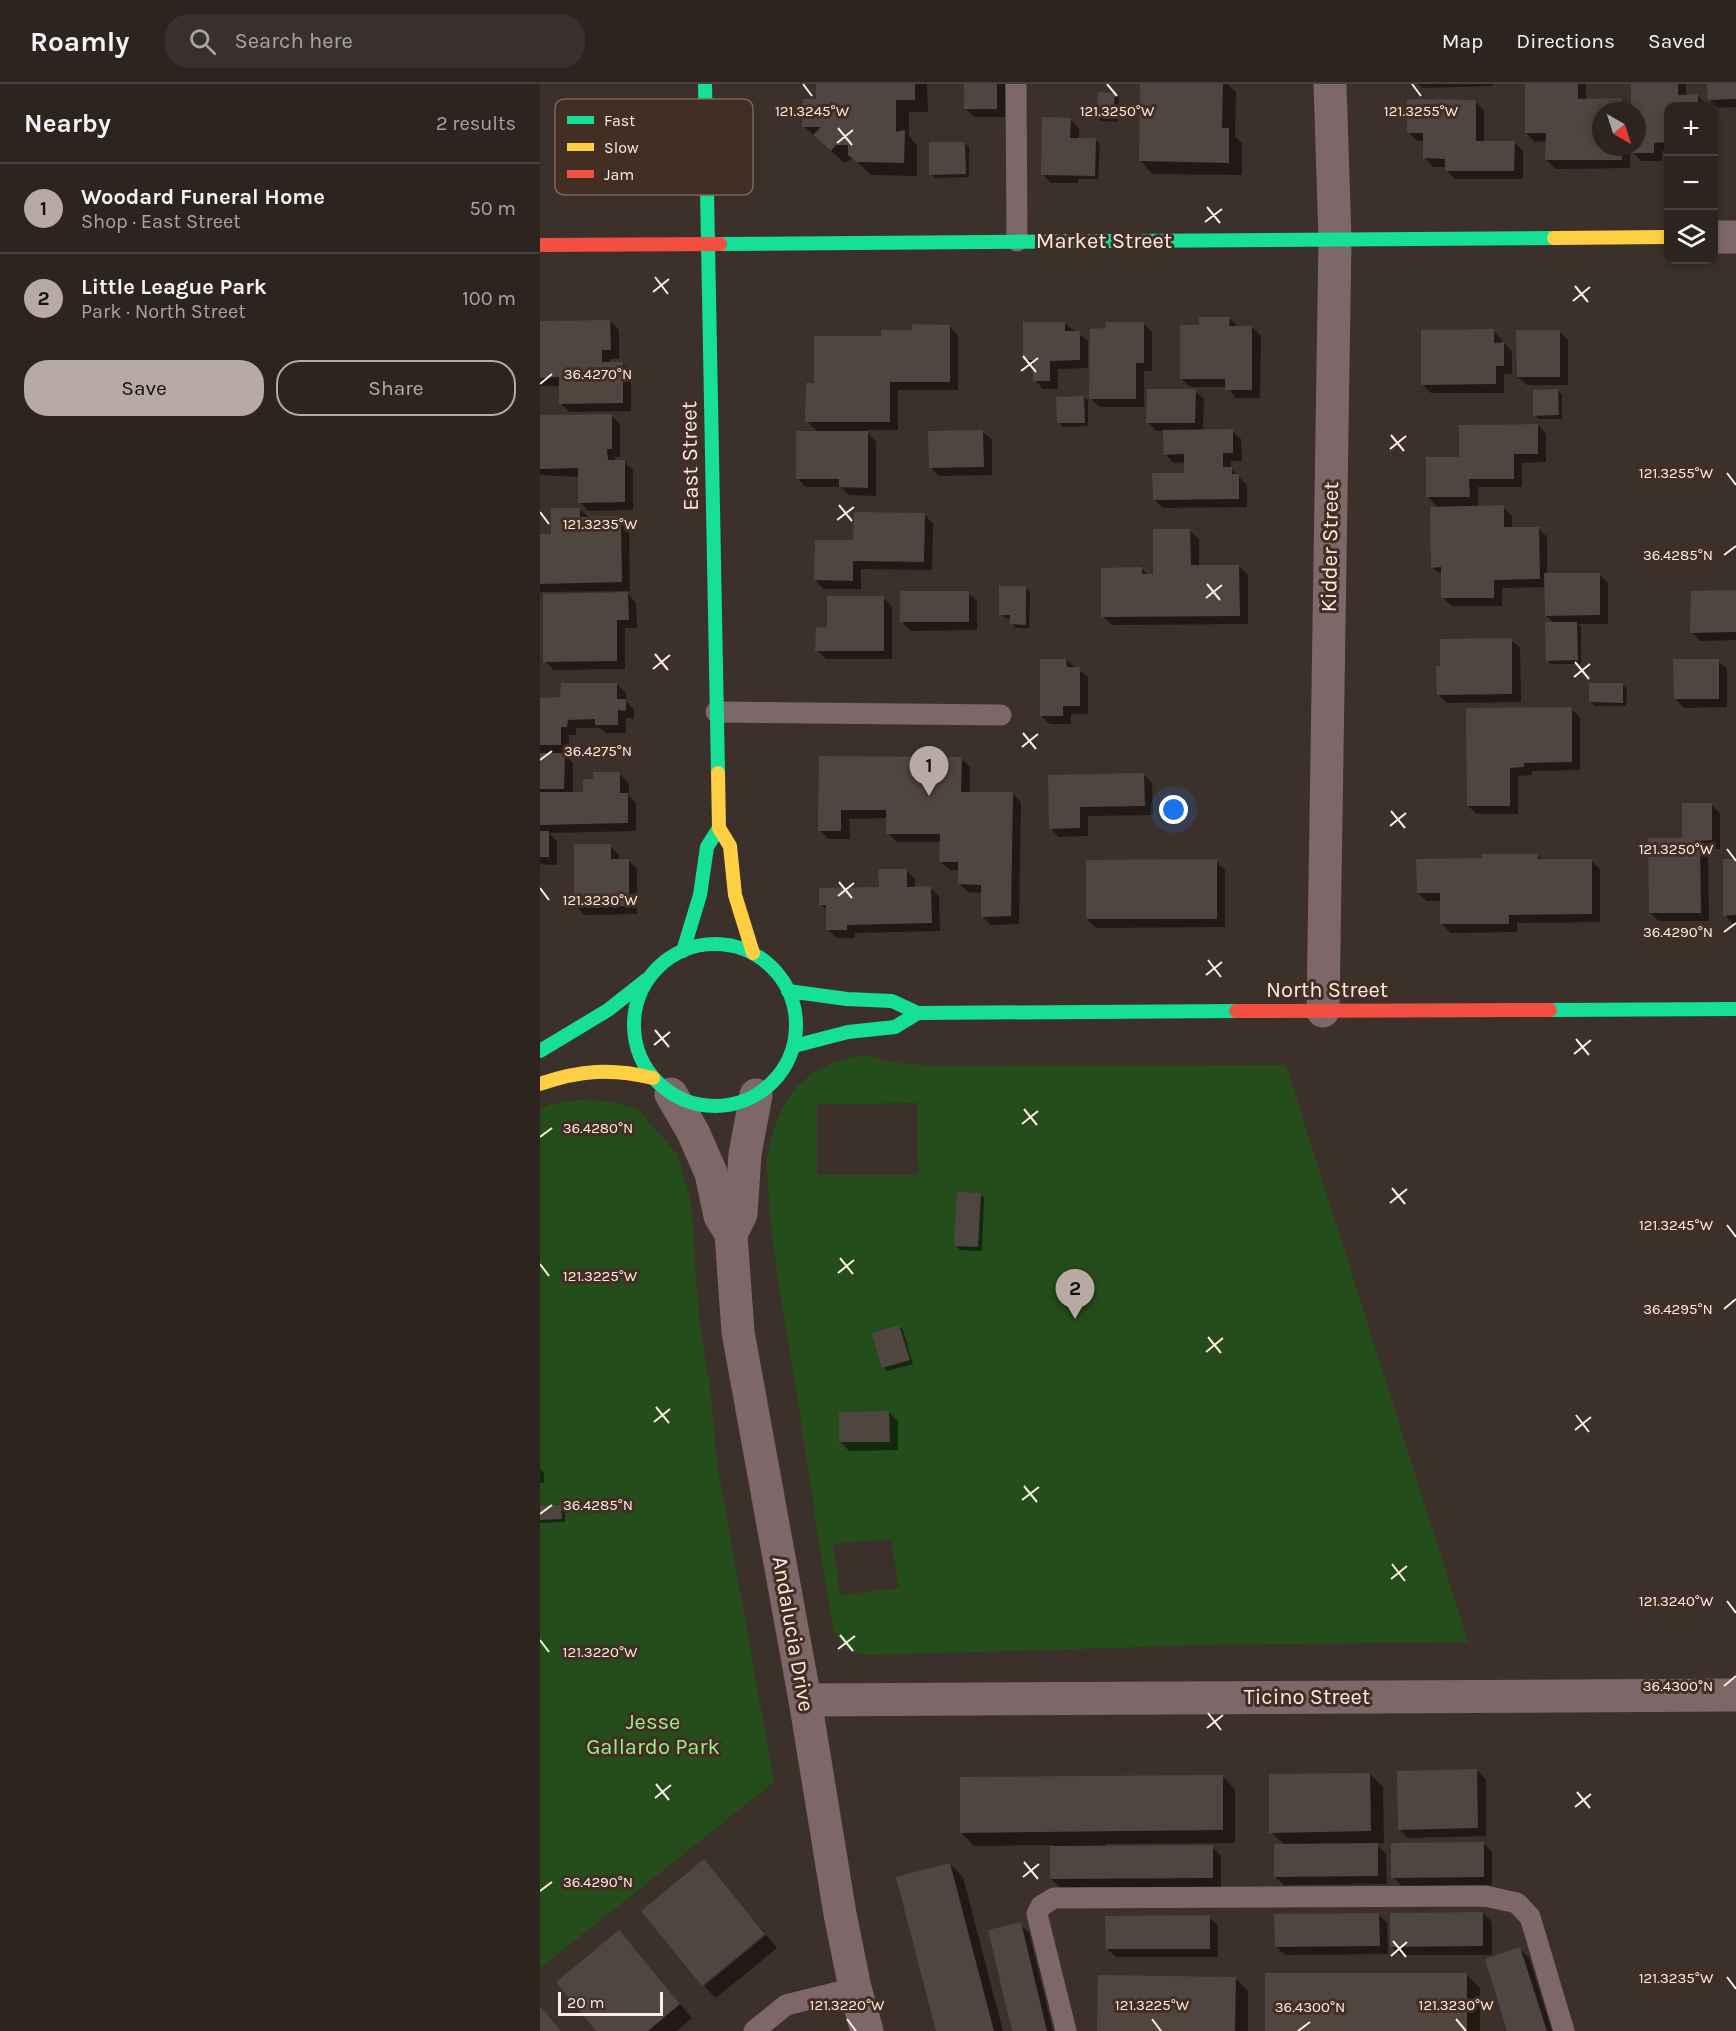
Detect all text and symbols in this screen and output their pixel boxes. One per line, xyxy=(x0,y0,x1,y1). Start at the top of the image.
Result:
search box xyxy=(165,14,585,68)
text: Roamly xyxy=(30,25,129,58)
icon: search xyxy=(186,25,219,58)
text: Search here xyxy=(234,28,353,54)
text: Map xyxy=(1442,29,1483,53)
text: Directions xyxy=(1516,29,1615,53)
text: Saved xyxy=(1648,29,1706,53)
legend xyxy=(555,99,753,195)
text: 121.3245°W xyxy=(775,102,850,120)
text: 121.3250°W xyxy=(1080,102,1155,120)
text: 121.3255°W xyxy=(1384,102,1459,120)
north arrow xyxy=(1592,102,1646,156)
map controls xyxy=(1664,102,1718,264)
button: + xyxy=(1664,102,1718,156)
text: Nearby xyxy=(24,108,111,139)
text: Fast xyxy=(604,111,635,130)
text: 2 results xyxy=(436,112,516,135)
text: Slow xyxy=(604,138,639,157)
button: − xyxy=(1664,156,1718,210)
text: Jam xyxy=(604,165,634,184)
text: Woodard Funeral Home xyxy=(81,184,325,210)
text: 1 xyxy=(40,197,47,220)
text: 50 m xyxy=(469,197,516,220)
text: Shop · East Street xyxy=(81,210,241,233)
button: layers xyxy=(1664,210,1718,264)
street label: Market Street xyxy=(1036,228,1172,254)
text: Little League Park xyxy=(81,274,267,300)
text: 2 xyxy=(37,287,50,310)
text: 100 m xyxy=(462,287,516,310)
text: Park · North Street xyxy=(81,300,246,323)
button: Save xyxy=(24,360,264,416)
button: Share xyxy=(276,360,516,416)
text: 36.4270°N xyxy=(564,365,632,383)
street label: East Street xyxy=(676,401,704,511)
text: 121.3255°W xyxy=(1639,464,1714,482)
street label: Kidder Street xyxy=(1316,481,1344,613)
text: 121.3235°W xyxy=(563,515,638,533)
text: 36.4285°N xyxy=(1643,546,1713,564)
text: 36.4275°N xyxy=(564,742,632,760)
pin: 1 xyxy=(910,746,948,796)
your location xyxy=(1159,795,1188,824)
text: 121.3250°W xyxy=(1639,840,1714,858)
text: 121.3230°W xyxy=(562,891,638,909)
text: 36.4290°N xyxy=(1643,923,1713,941)
street label: North Street xyxy=(1266,977,1388,1003)
text: 36.4280°N xyxy=(563,1119,633,1137)
text: 121.3245°W xyxy=(1639,1216,1714,1234)
text: 121.3225°W xyxy=(563,1267,638,1285)
pin: 2 xyxy=(1056,1270,1094,1319)
text: 36.4295°N xyxy=(1643,1300,1713,1318)
text: 36.4285°N xyxy=(563,1496,633,1514)
street label: Andalucia Drive xyxy=(767,1554,819,1714)
text: 121.3240°W xyxy=(1639,1592,1714,1610)
text: 121.3220°W xyxy=(563,1643,638,1661)
text: 36.4300°N xyxy=(1643,1677,1713,1695)
street label: Ticino Street xyxy=(1244,1684,1370,1710)
park label: Jesse Gallardo Park xyxy=(586,1709,720,1760)
text: 36.4290°N xyxy=(563,1873,633,1891)
text: 121.3235°W xyxy=(1639,1969,1714,1987)
scale bar xyxy=(558,1989,663,2016)
text: 20 m xyxy=(567,1993,605,2012)
text: 121.3220°W xyxy=(810,1996,885,2014)
text: 121.3225°W xyxy=(1115,1996,1190,2014)
text: 121.3230°W xyxy=(1418,1996,1494,2014)
text: 36.4300°N xyxy=(1275,1998,1345,2016)

